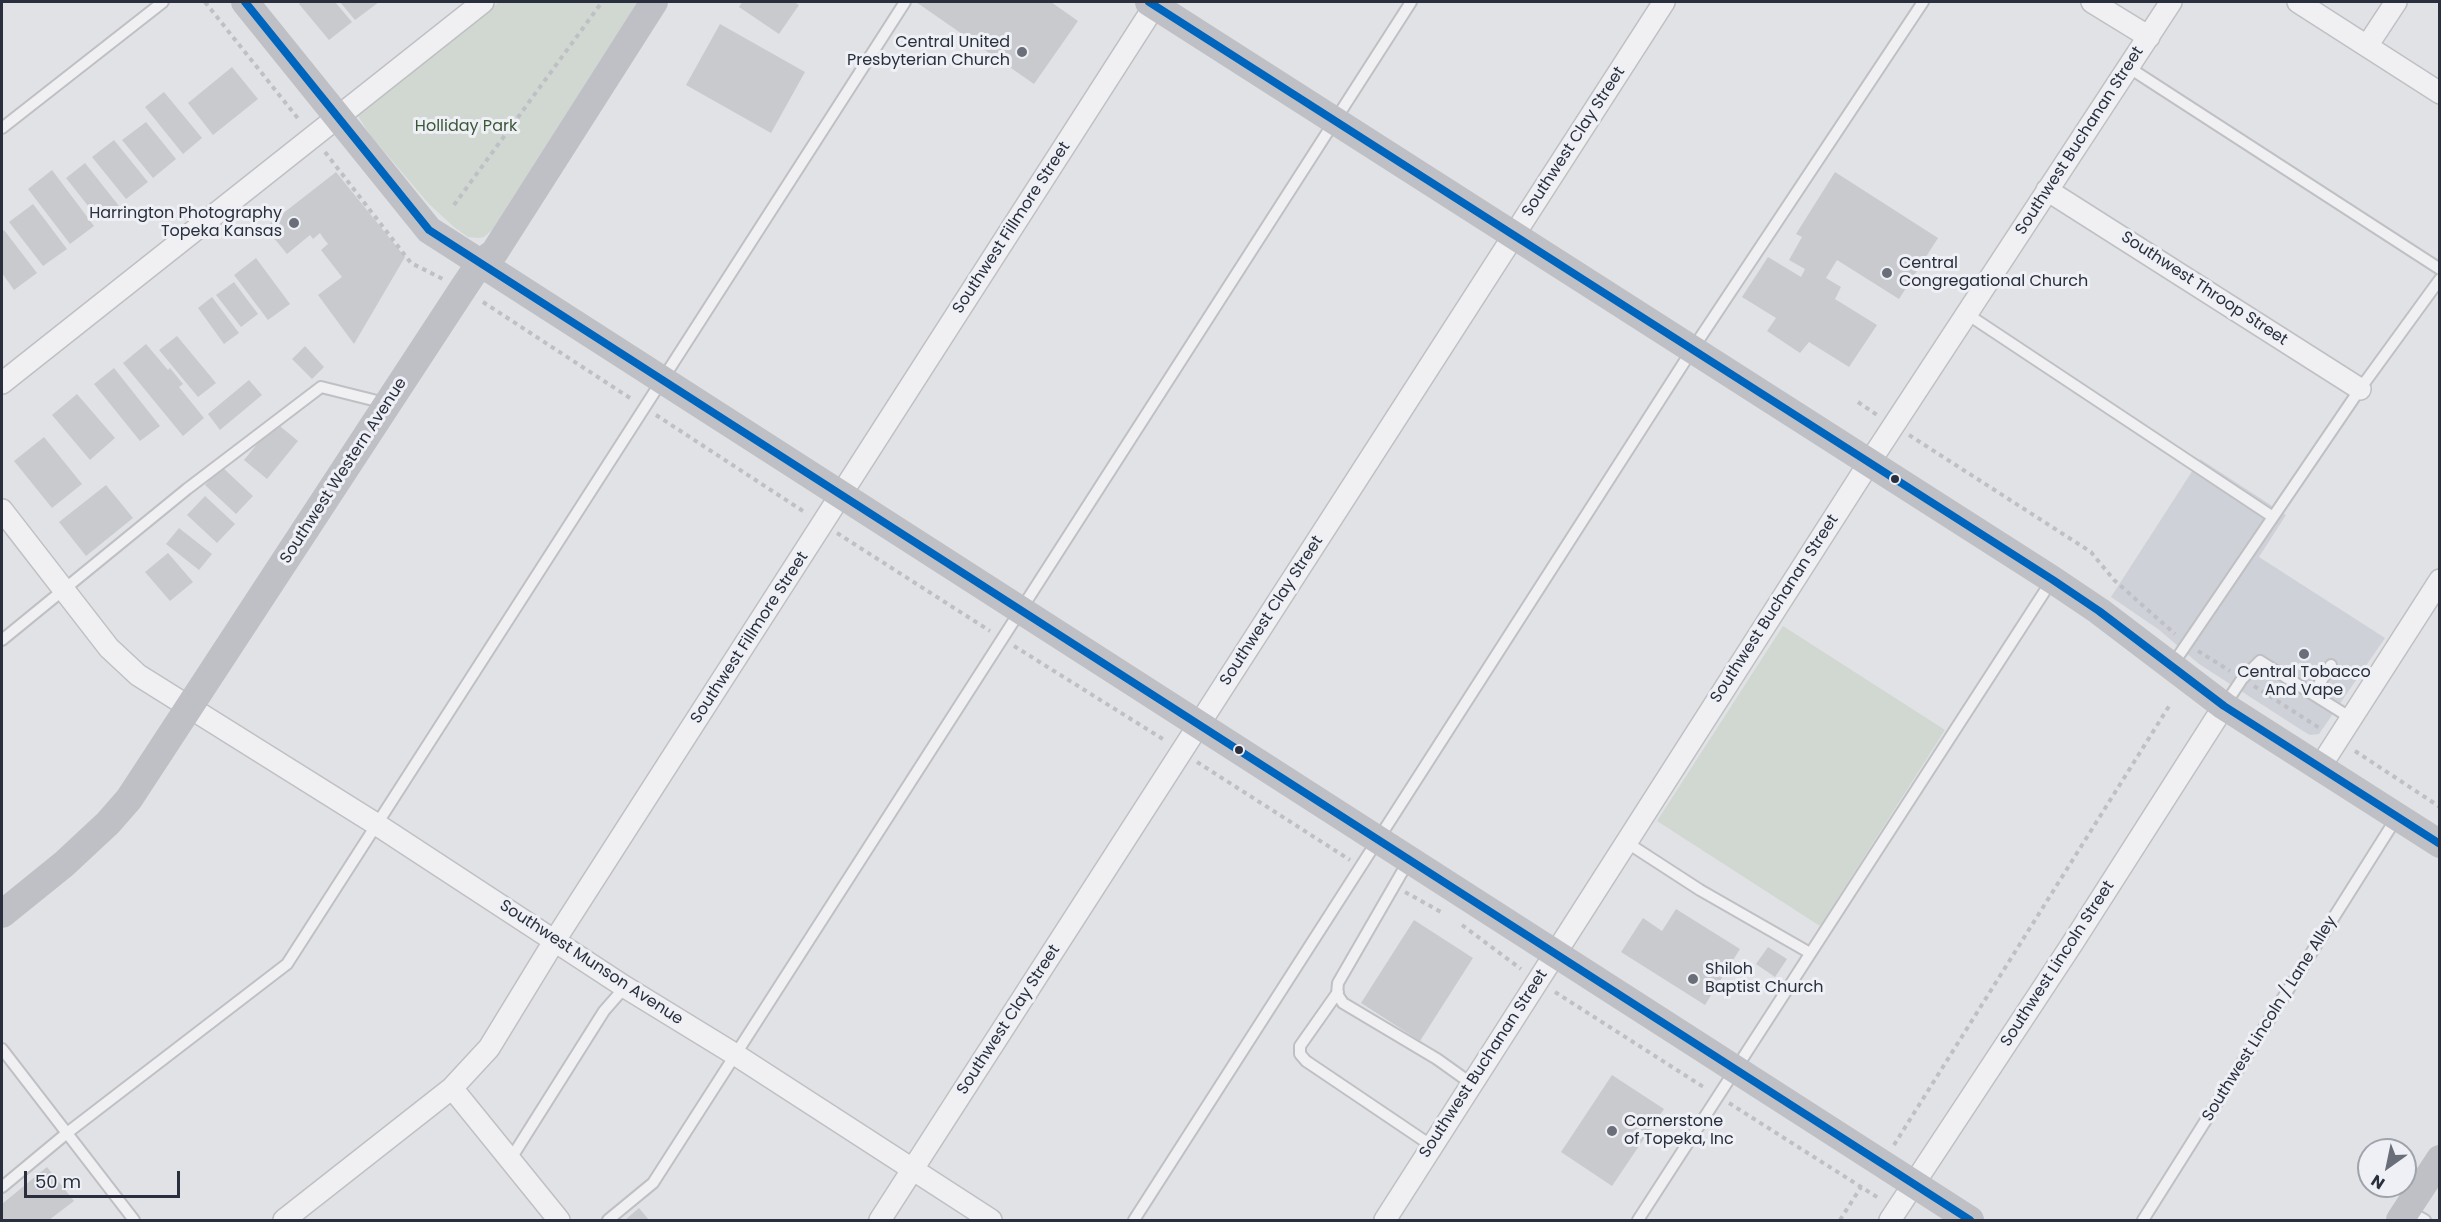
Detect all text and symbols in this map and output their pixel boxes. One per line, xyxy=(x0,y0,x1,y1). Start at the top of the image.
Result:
place label: Central United Presbyterian Church xyxy=(847,33,1010,71)
street label: Southwest Buchanan Street xyxy=(2012,43,2148,239)
marker: Central United Presbyterian Church xyxy=(1015,45,1029,59)
street label: Southwest Clay Street xyxy=(1518,64,1630,220)
park label: Holliday Park xyxy=(415,117,517,137)
street label: Southwest Fillmore Street xyxy=(949,138,1075,318)
place label: Harrington Photography Topeka Kansas xyxy=(89,204,282,242)
marker: Harrington Photography Topeka Kansas xyxy=(287,216,301,230)
street label: Southwest Throop Street xyxy=(2117,228,2291,350)
place label: Central Congregational Church xyxy=(1899,254,2088,292)
marker: Central Congregational Church xyxy=(1880,266,1894,280)
street label: Southwest Western Avenue xyxy=(277,375,411,567)
unlabelled marker xyxy=(1889,473,1901,485)
street label: Southwest Buchanan Street xyxy=(1707,511,1843,707)
street label: Southwest Clay Street xyxy=(1216,533,1328,689)
street label: Southwest Fillmore Street xyxy=(687,548,813,728)
marker: Central Tobacco And Vape xyxy=(2297,647,2311,661)
place label: Central Tobacco And Vape xyxy=(2237,663,2371,701)
unlabelled marker xyxy=(1233,744,1245,756)
street label: Southwest Lincoln Street xyxy=(1997,878,2119,1050)
street label: Southwest Munson Avenue xyxy=(496,896,686,1030)
street label: Southwest Lincoln / Lane Alley xyxy=(2199,913,2341,1125)
street label: Southwest Clay Street xyxy=(953,942,1065,1098)
place label: Shiloh Baptist Church xyxy=(1705,960,1823,998)
street label: Southwest Buchanan Street xyxy=(1416,966,1552,1162)
marker: Shiloh Baptist Church xyxy=(1686,972,1700,986)
place label: Cornerstone of Topeka, Inc xyxy=(1624,1112,1734,1150)
marker: Cornerstone of Topeka, Inc xyxy=(1605,1124,1619,1138)
north arrow xyxy=(2357,1138,2417,1198)
scale bar xyxy=(27,1159,183,1197)
text: 50 m xyxy=(35,1169,81,1194)
text: N xyxy=(2367,1169,2389,1195)

